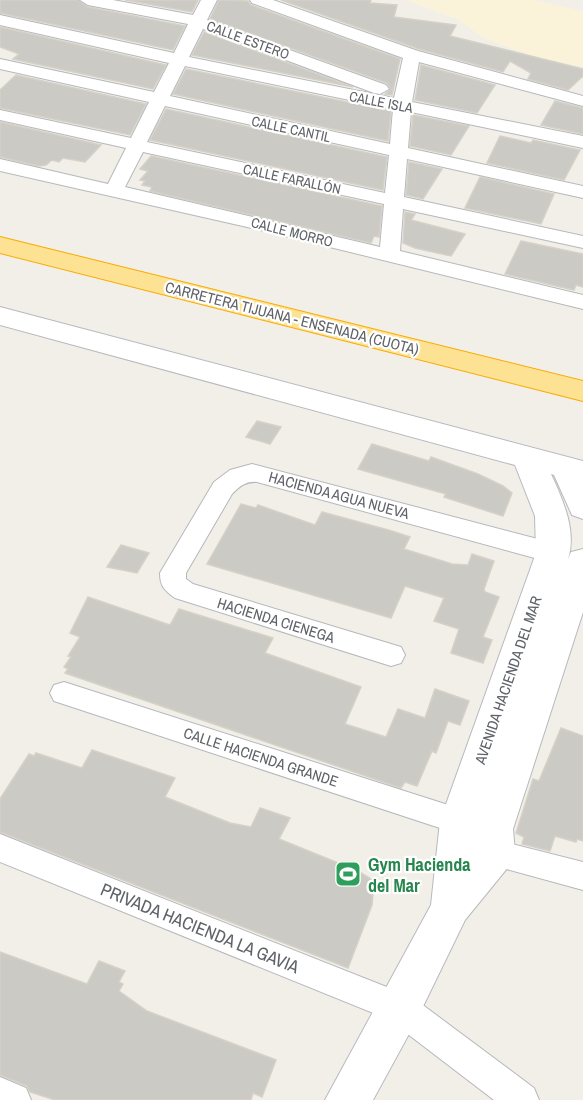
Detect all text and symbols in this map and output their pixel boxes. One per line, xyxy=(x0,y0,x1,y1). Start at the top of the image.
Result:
street label: CALLE ESTERO xyxy=(204,17,292,63)
street label: CALLE ISLA xyxy=(348,87,415,117)
street label: CALLE CANTIL xyxy=(250,112,333,146)
street label: CALLE FARALLÓN xyxy=(241,160,343,198)
street label: CALLE MORRO xyxy=(249,213,335,251)
street label: CARRETERA TIJUANA - ENSENADA (CUOTA) xyxy=(163,276,421,360)
street label: HACIENDA AGUA NUEVA xyxy=(266,466,412,524)
street label: HACIENDA CIENEGA xyxy=(215,592,338,648)
street label: AVENIDA HACIENDA DEL MAR xyxy=(469,593,547,768)
street label: CALLE HACIENDA GRANDE xyxy=(181,722,341,792)
place label: Gym Hacienda del Mar xyxy=(368,852,471,898)
sports icon: Gym Hacienda del Mar xyxy=(333,859,363,889)
street label: PRIVADA HACIENDA LA GAVIA xyxy=(97,877,303,979)

